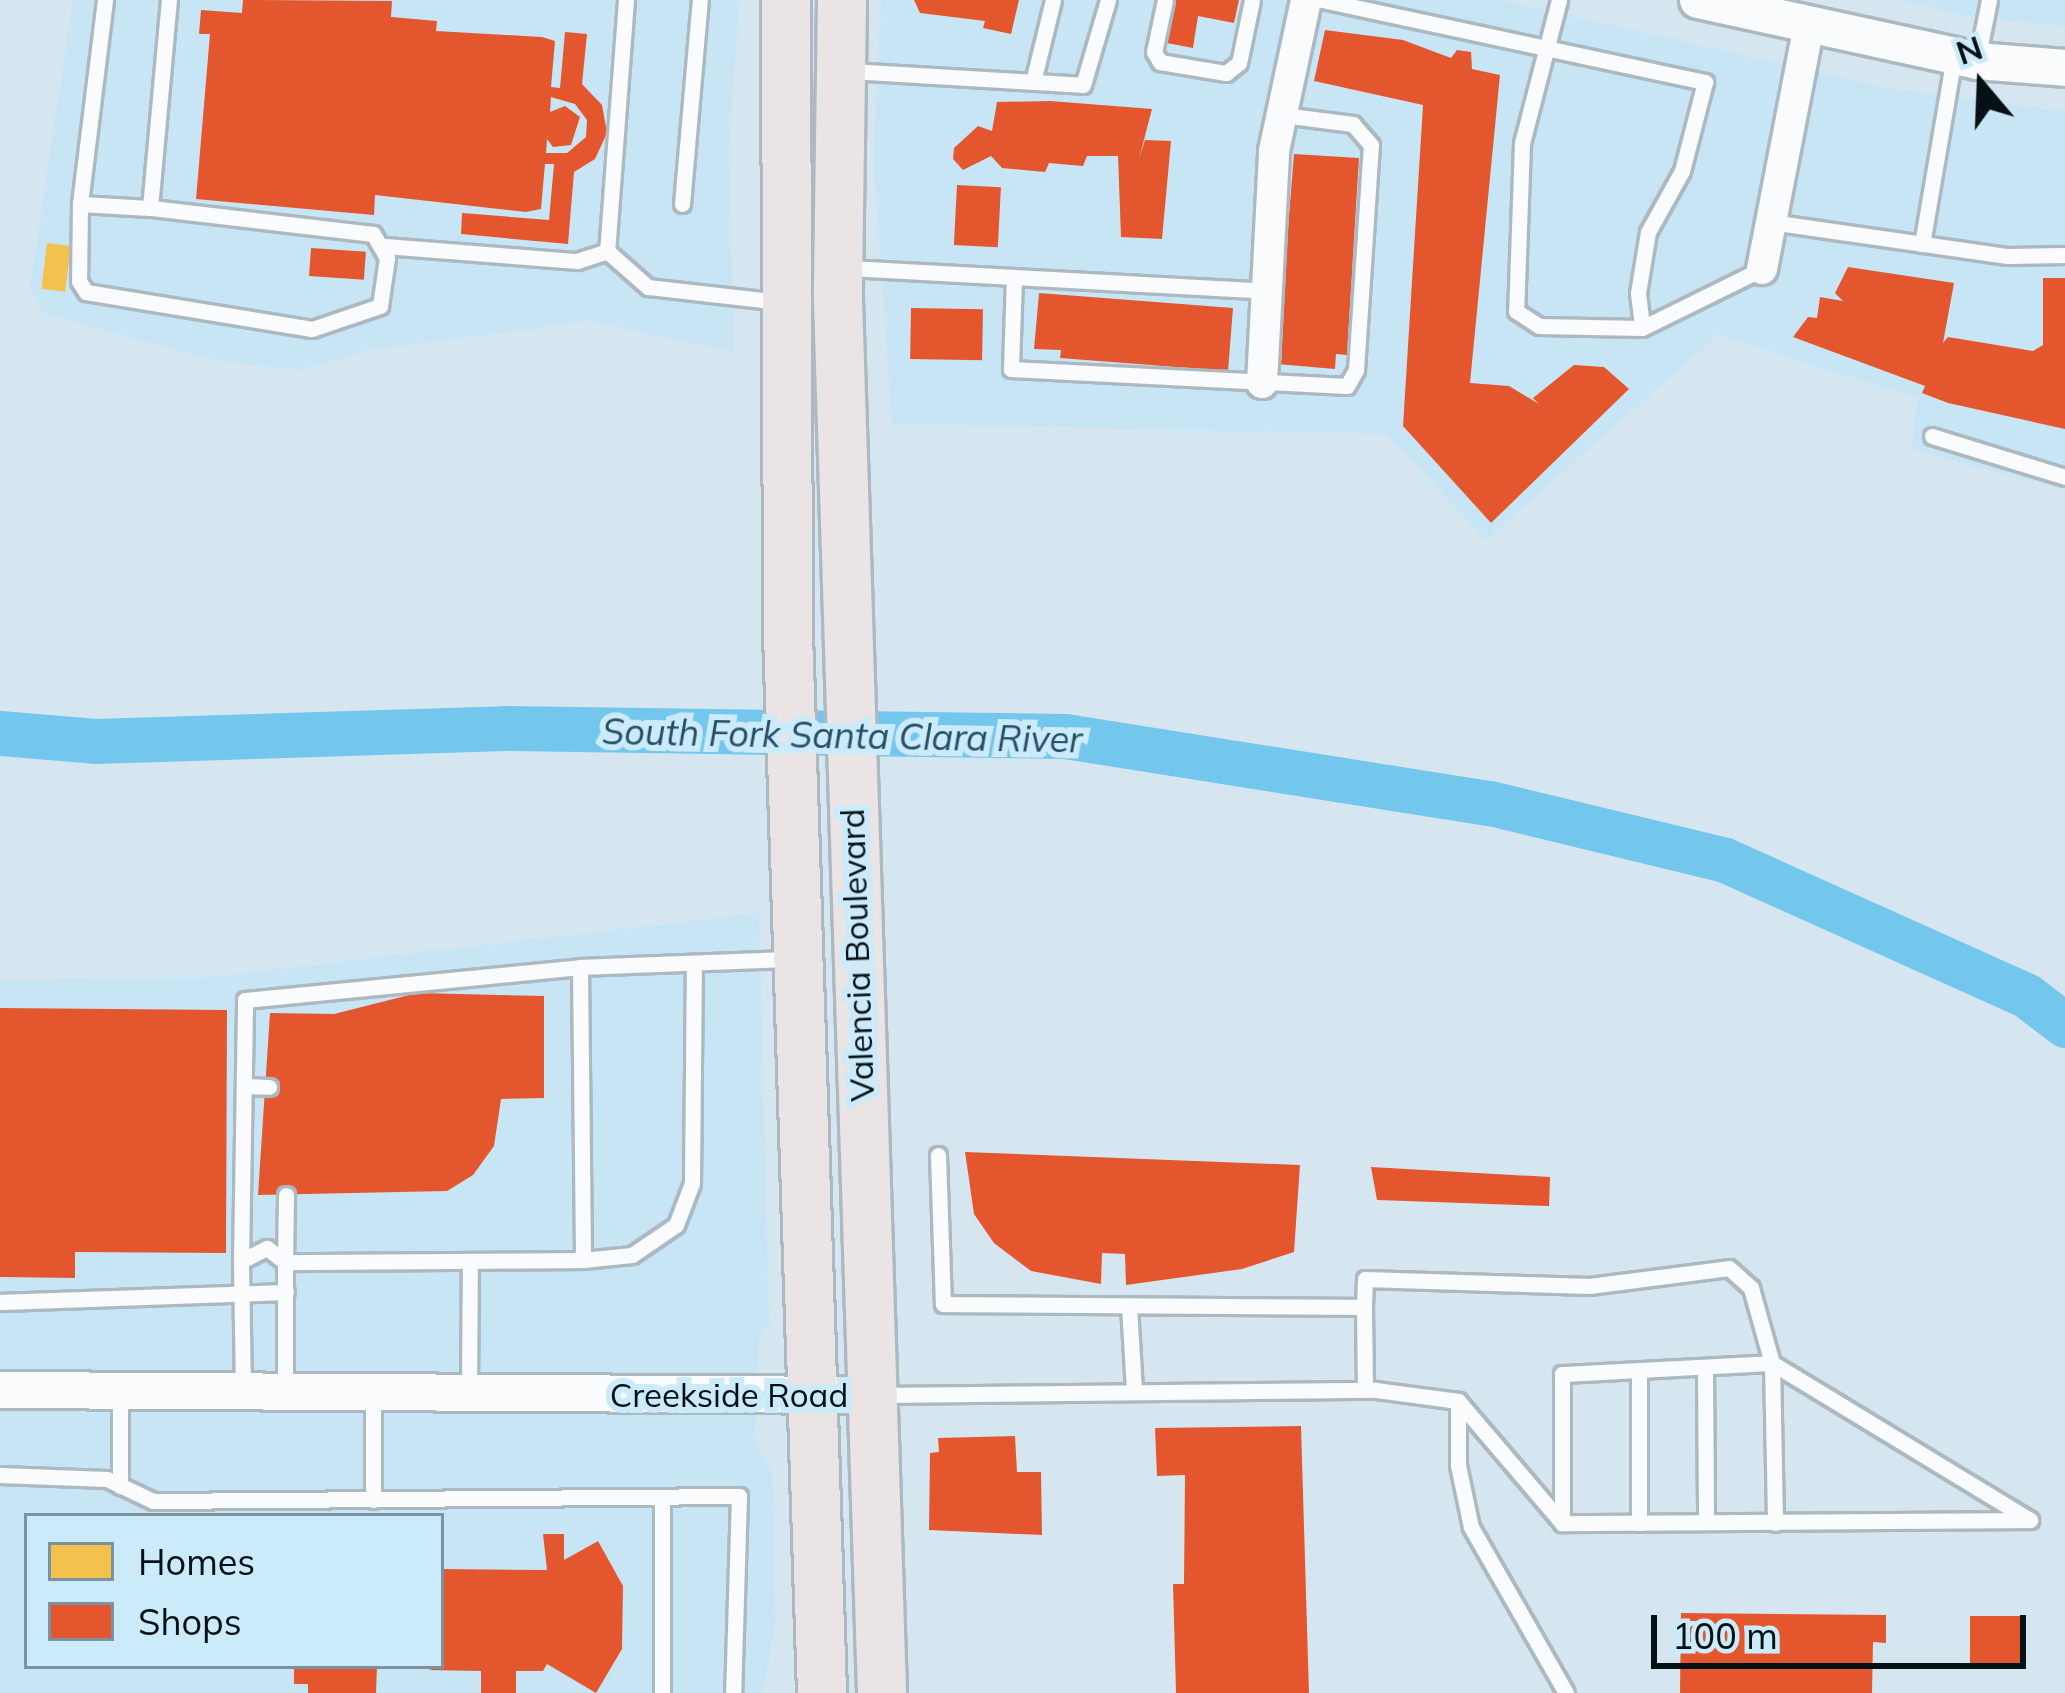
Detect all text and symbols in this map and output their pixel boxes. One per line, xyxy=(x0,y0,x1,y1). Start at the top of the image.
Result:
north arrow xyxy=(1921,24,2041,144)
text: N xyxy=(1951,26,1988,73)
water label: South Fork Santa Clara River xyxy=(601,709,1083,761)
street label: Valencia Boulevard xyxy=(832,808,882,1102)
street label: Creekside Road xyxy=(610,1375,848,1415)
legend xyxy=(24,1513,444,1669)
text: Homes xyxy=(138,1539,255,1584)
scale bar xyxy=(1657,1591,2032,1665)
text: Shops xyxy=(138,1599,242,1644)
text: 100 m xyxy=(1672,1613,1778,1658)

